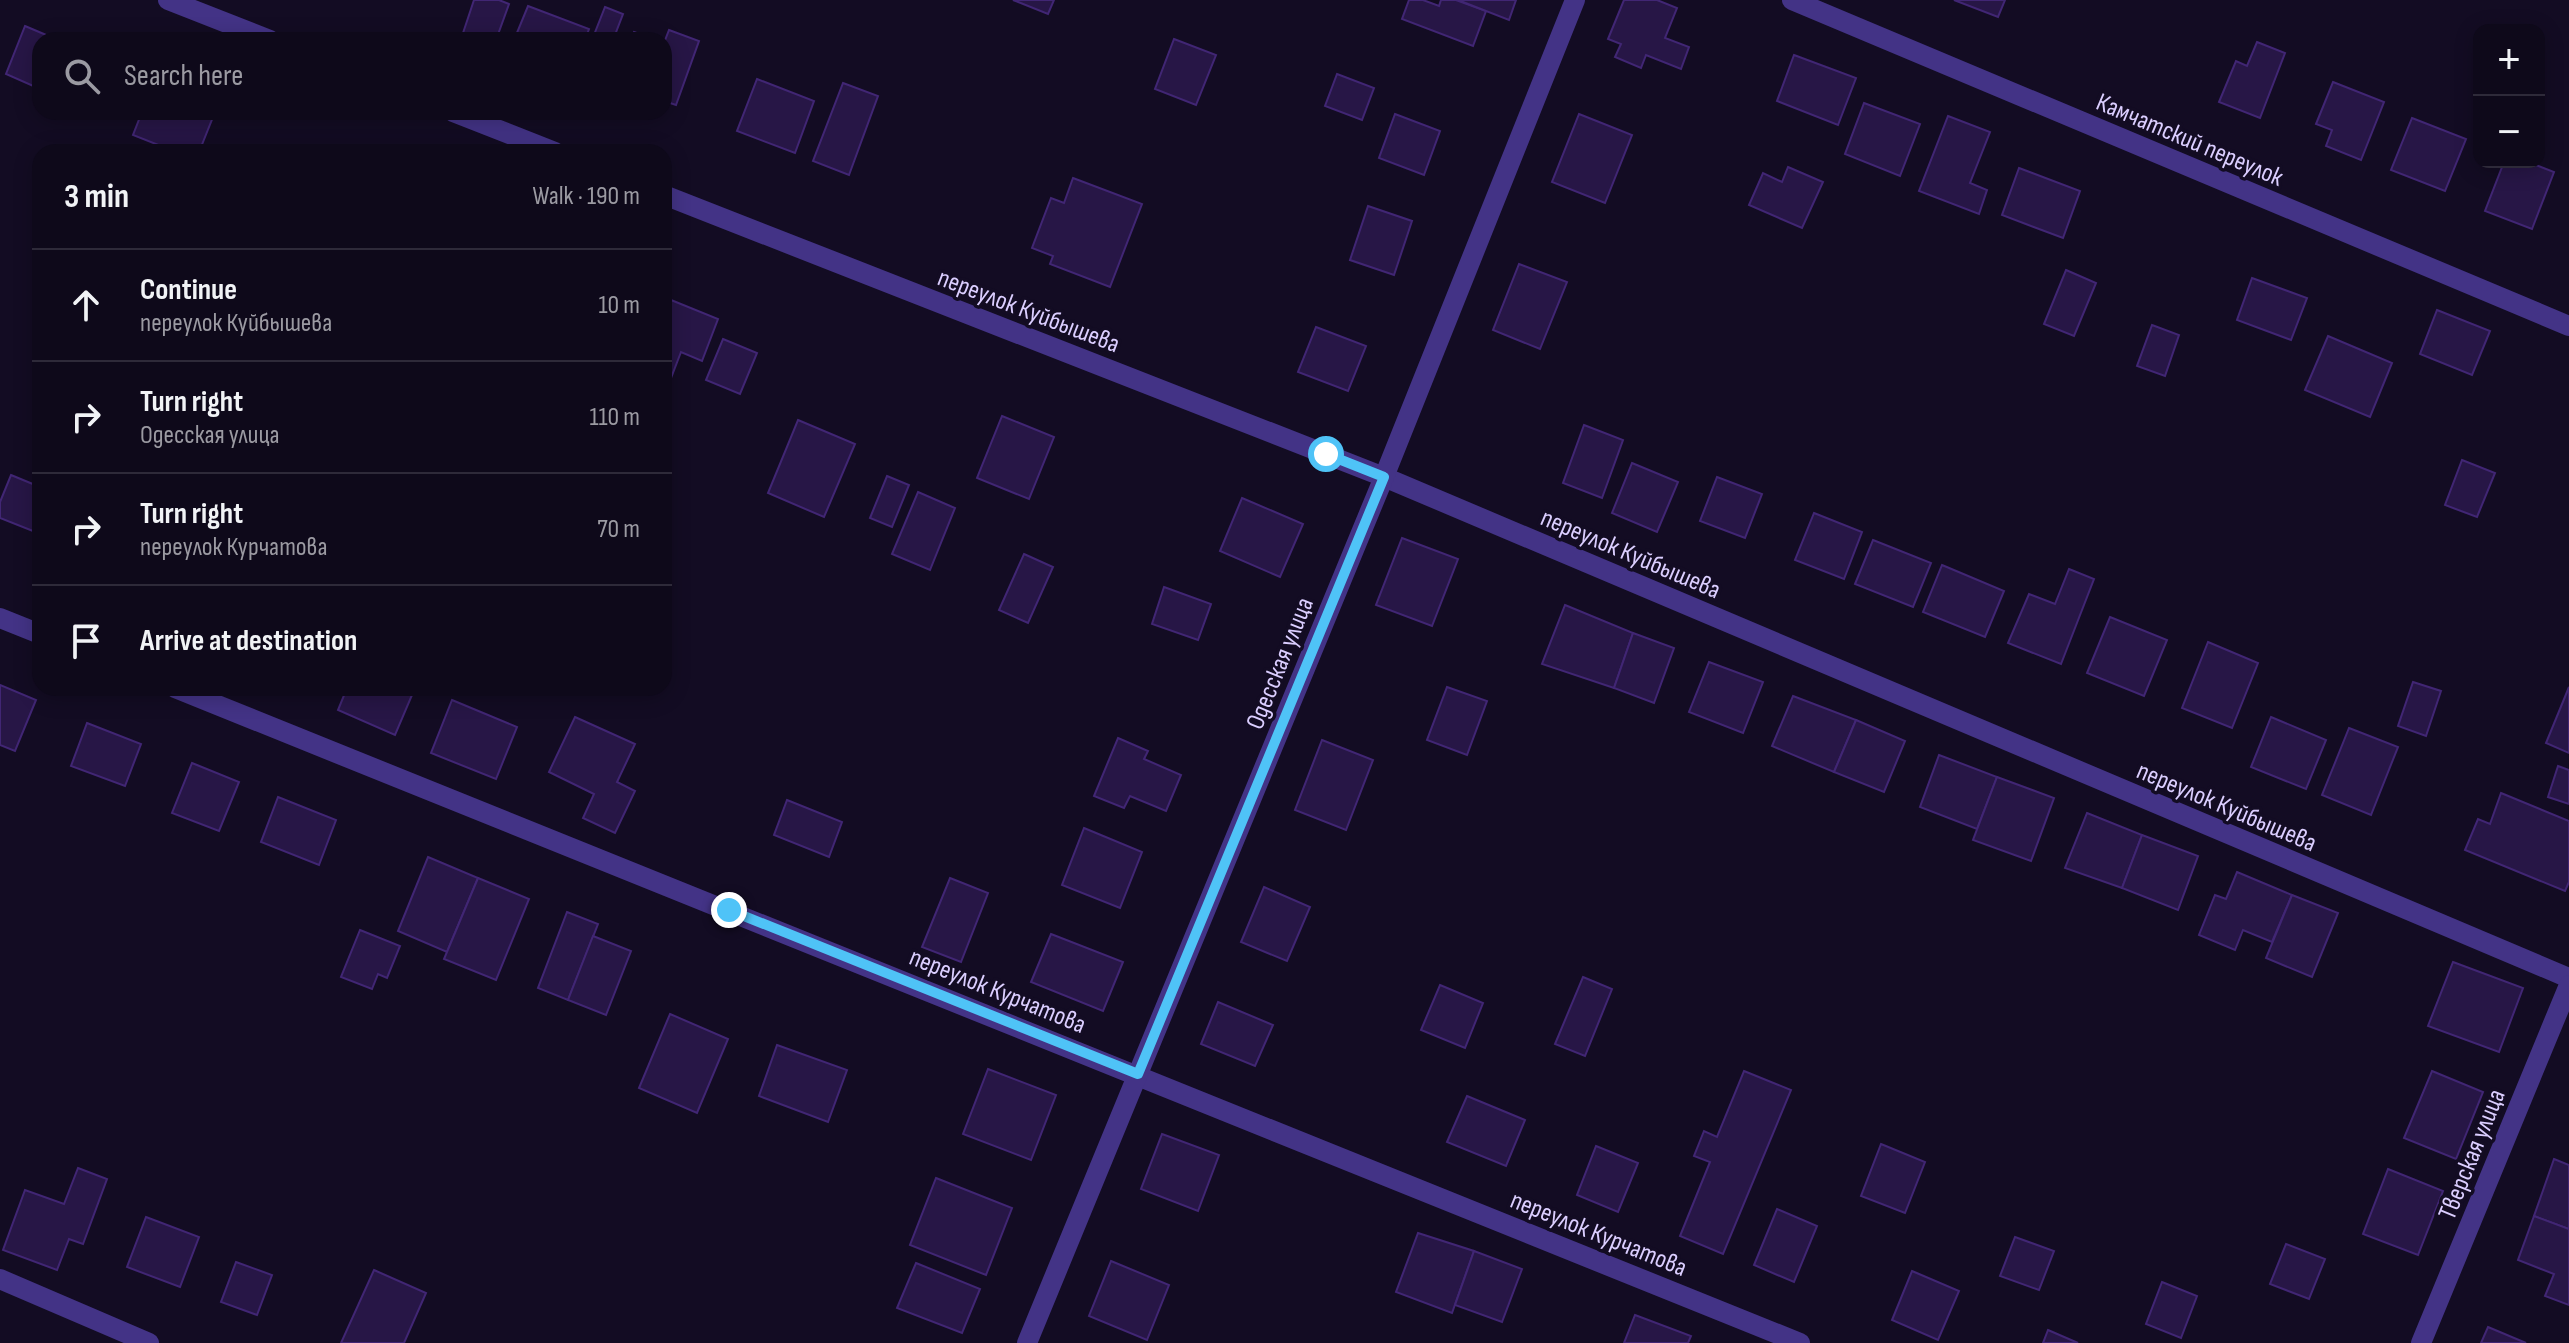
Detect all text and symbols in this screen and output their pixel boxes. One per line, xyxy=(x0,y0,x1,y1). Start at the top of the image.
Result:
map controls xyxy=(2473,24,2545,168)
button: + xyxy=(2473,24,2545,96)
search box xyxy=(32,32,672,120)
icon: search xyxy=(60,54,104,98)
text: Search here xyxy=(124,58,243,94)
street label: Камчатский переулок xyxy=(2091,87,2288,194)
button: − xyxy=(2473,96,2545,168)
text: 3 min xyxy=(64,176,129,217)
text: Walk · 190 m xyxy=(533,181,640,212)
street label: переулок Куйбышева xyxy=(933,263,1124,360)
text: Continue xyxy=(140,272,237,308)
icon: ahead xyxy=(64,283,108,327)
text: 10 m xyxy=(598,290,640,321)
text: переулок Куйбышева xyxy=(140,308,332,339)
text: Turn right xyxy=(140,384,243,420)
icon: right xyxy=(64,395,108,439)
text: 110 m xyxy=(589,402,640,433)
text: Одесская улица xyxy=(140,420,280,451)
route start xyxy=(1308,436,1344,472)
text: Turn right xyxy=(140,496,243,532)
street label: переулок Куйбышева xyxy=(1536,503,1725,606)
icon: right xyxy=(64,507,108,551)
text: 70 m xyxy=(597,514,640,545)
text: переулок Курчатова xyxy=(140,532,327,563)
street label: Одесская улица xyxy=(1240,593,1321,734)
icon: arrive xyxy=(64,619,108,663)
text: Arrive at destination xyxy=(140,623,357,659)
street label: переулок Куйбышева xyxy=(2132,756,2321,859)
route end xyxy=(711,892,747,928)
street label: переулок Курчатова xyxy=(905,942,1090,1041)
street label: Тверская улица xyxy=(2432,1085,2513,1224)
street label: переулок Курчатова xyxy=(1506,1185,1691,1284)

